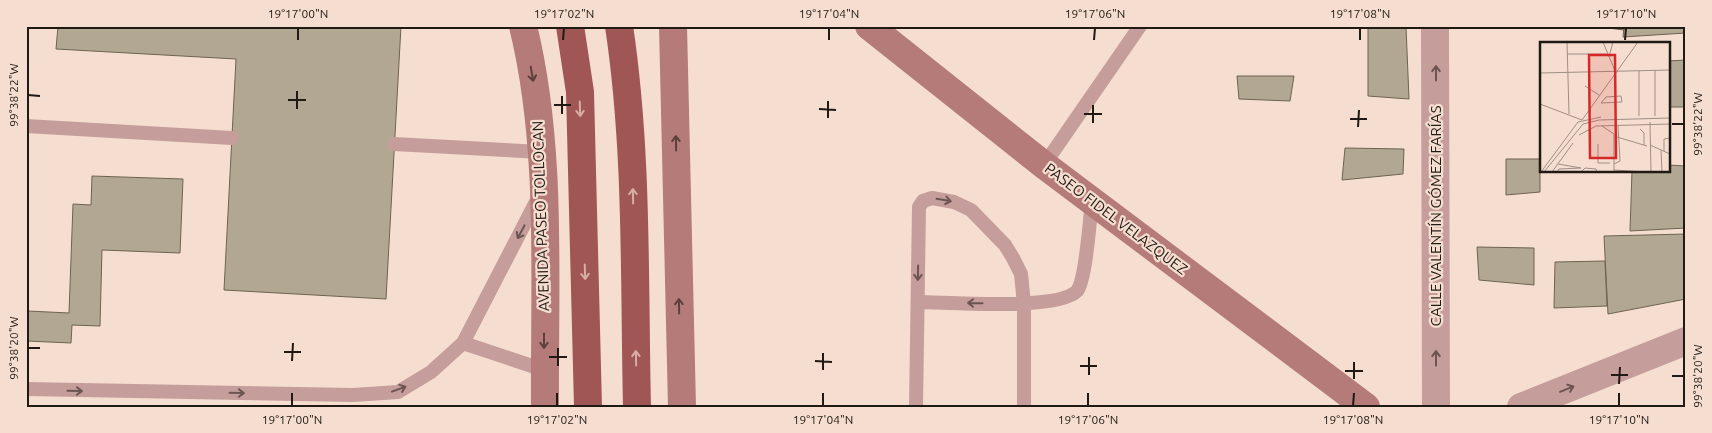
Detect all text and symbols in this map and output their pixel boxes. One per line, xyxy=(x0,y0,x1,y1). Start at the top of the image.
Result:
text: 19°17'00"N xyxy=(268,7,328,20)
text: 19°17'02"N xyxy=(534,7,594,20)
text: 19°17'04"N xyxy=(799,7,859,20)
text: 19°17'06"N xyxy=(1065,7,1125,20)
text: 19°17'08"N xyxy=(1330,7,1390,20)
text: 19°17'10"N xyxy=(1596,7,1656,20)
inset map xyxy=(1540,42,1670,172)
text: 99°38'22"W xyxy=(7,63,20,127)
one-way arrow xyxy=(1431,65,1441,82)
one-way arrow xyxy=(528,66,538,82)
text: 99°38'22"W xyxy=(1691,92,1704,156)
one-way arrow xyxy=(575,101,585,117)
street label: CALLE VALENTÍN GÓMEZ FARÍAS xyxy=(1427,105,1444,327)
street label: AVENIDA PASEO TOLLOCAN xyxy=(529,120,552,312)
one-way arrow xyxy=(671,135,680,151)
street label: PASEO FIDEL VELAZQUEZ xyxy=(1042,159,1191,278)
one-way arrow xyxy=(628,188,638,204)
one-way arrow xyxy=(936,195,952,205)
one-way arrow xyxy=(516,224,525,239)
one-way arrow xyxy=(580,263,589,279)
one-way arrow xyxy=(913,264,923,281)
one-way arrow xyxy=(675,298,684,314)
one-way arrow xyxy=(967,298,984,308)
text: 99°38'20"W xyxy=(7,316,20,380)
one-way arrow xyxy=(539,332,549,349)
text: 99°38'20"W xyxy=(1691,344,1704,408)
one-way arrow xyxy=(631,350,641,366)
one-way arrow xyxy=(1431,350,1441,366)
one-way arrow xyxy=(1559,383,1574,392)
one-way arrow xyxy=(391,384,406,393)
one-way arrow xyxy=(67,386,83,395)
one-way arrow xyxy=(229,388,245,398)
text: 19°17'00"N xyxy=(262,413,322,426)
text: 19°17'02"N xyxy=(527,413,587,426)
text: 19°17'04"N xyxy=(793,413,853,426)
text: 19°17'06"N xyxy=(1058,413,1118,426)
text: 19°17'08"N xyxy=(1323,413,1383,426)
text: 19°17'10"N xyxy=(1589,413,1649,426)

